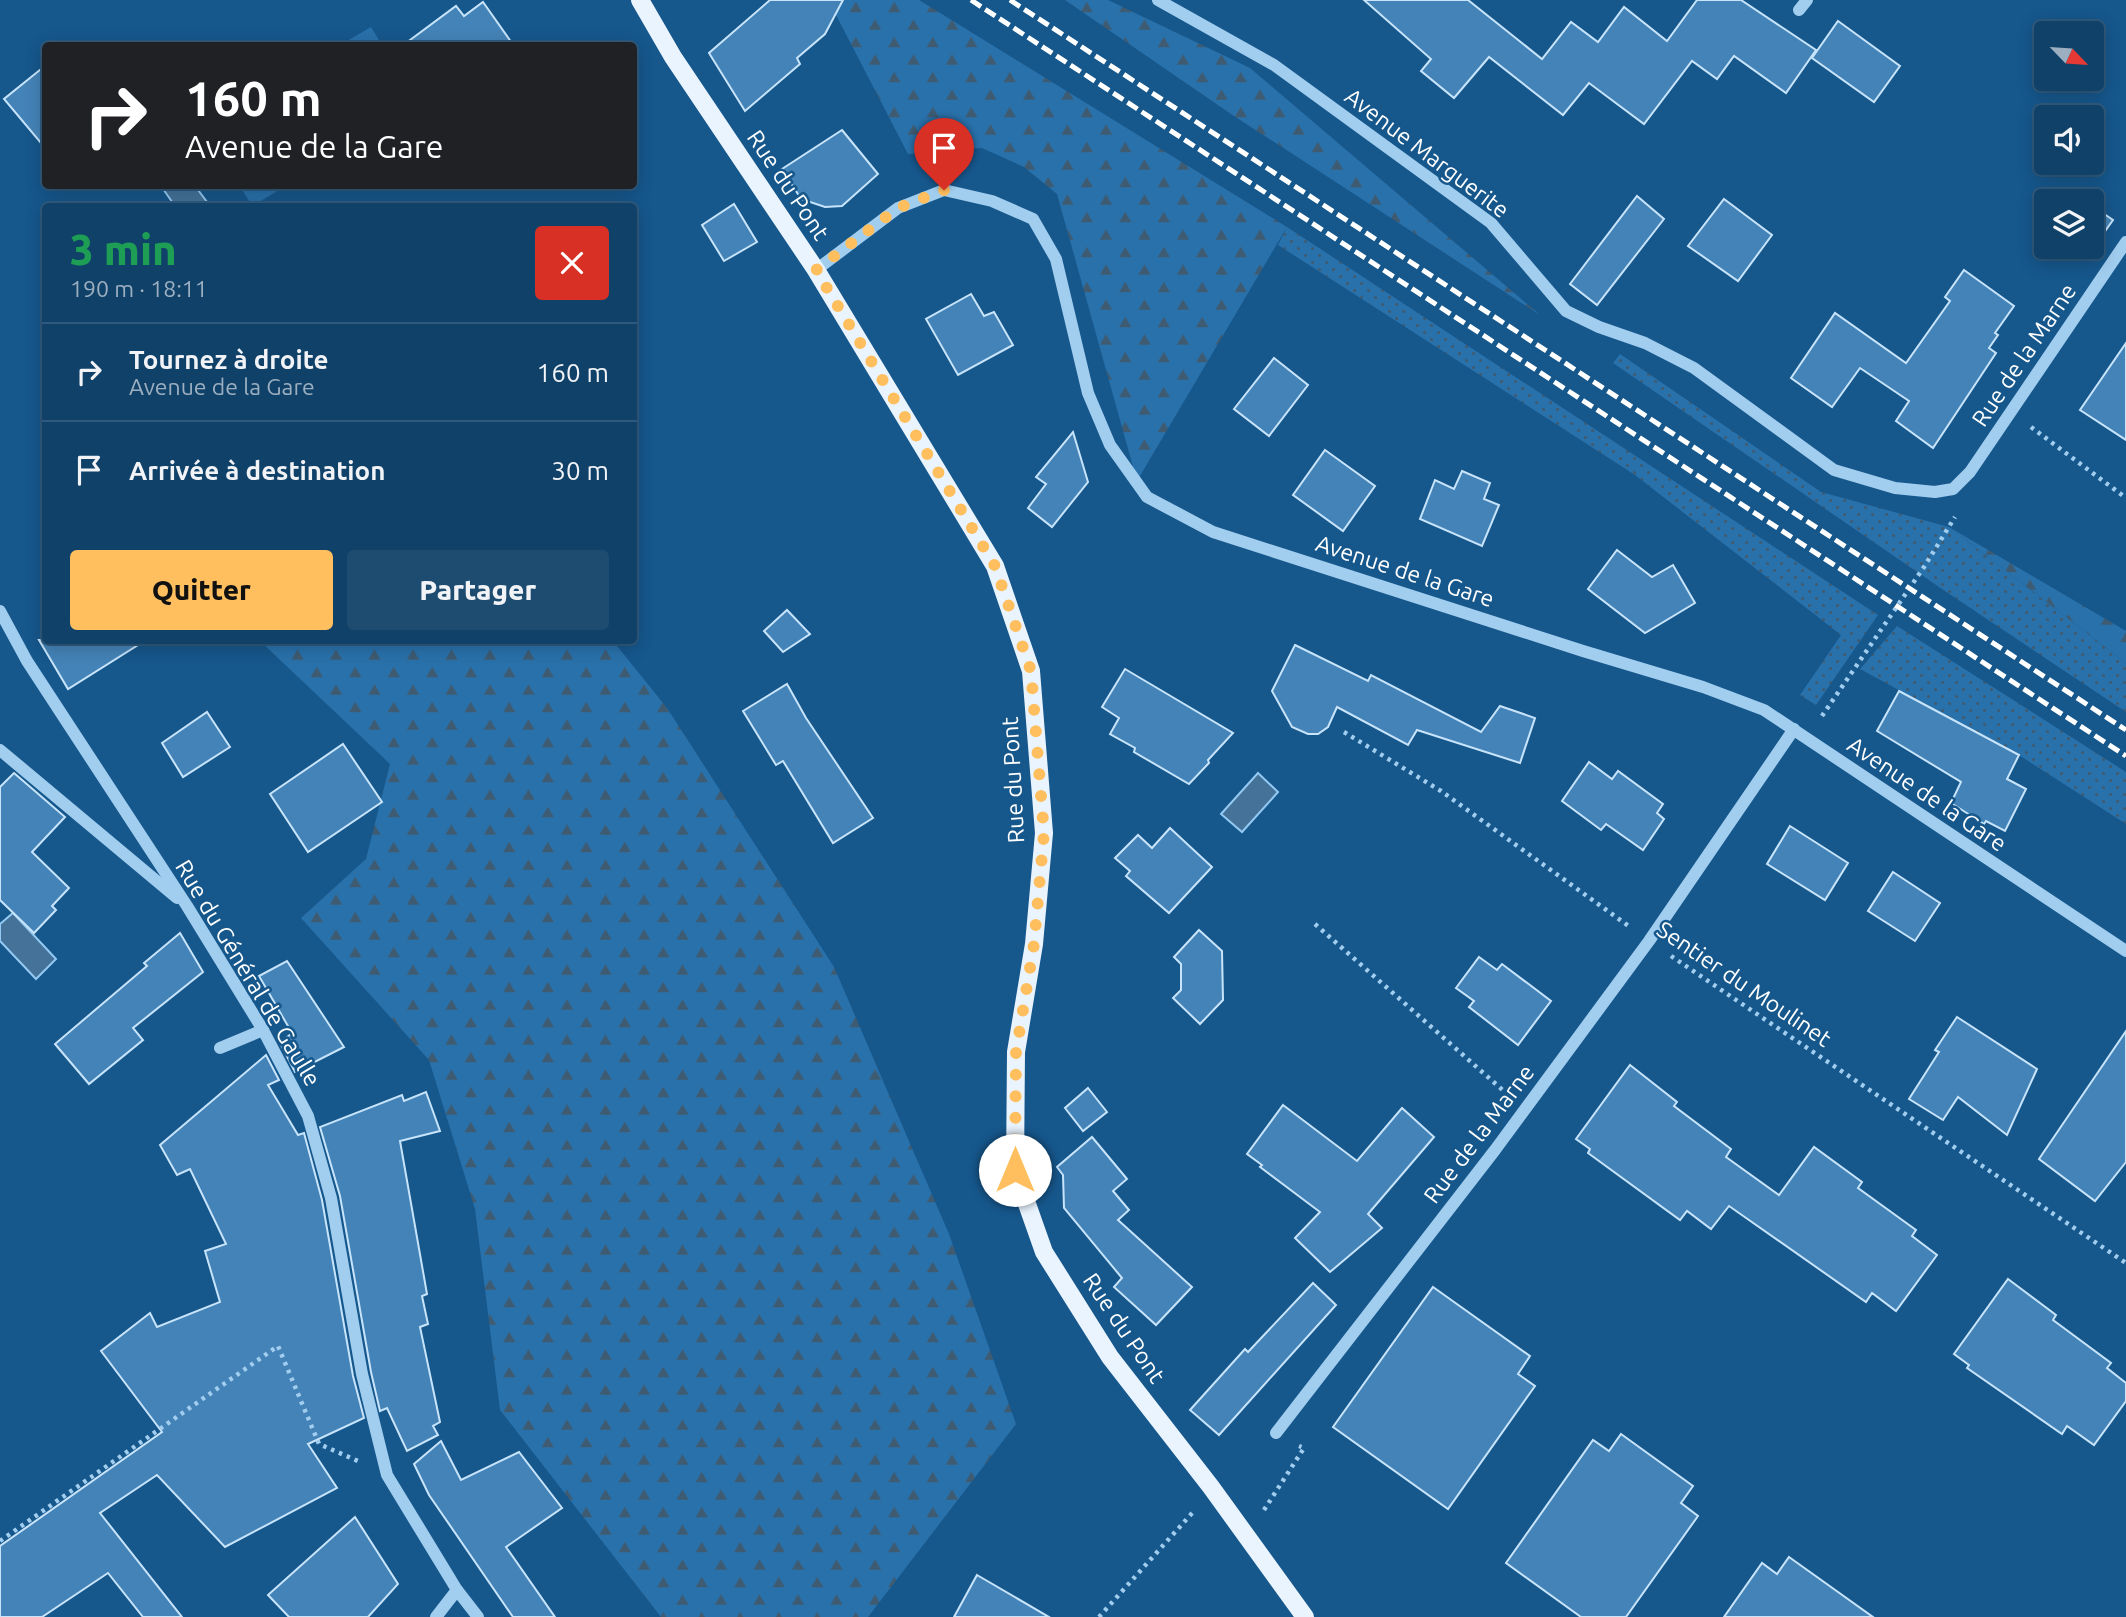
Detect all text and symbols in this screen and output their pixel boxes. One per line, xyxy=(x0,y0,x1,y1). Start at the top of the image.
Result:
north arrow xyxy=(2034,21,2104,91)
map controls xyxy=(2034,21,2104,259)
icon: right xyxy=(70,70,161,161)
text: 160 m xyxy=(185,70,322,125)
street label: Avenue Marguerite xyxy=(1341,83,1514,222)
button: sound xyxy=(2034,105,2104,175)
pin xyxy=(914,118,974,190)
street label: Rue du Pont xyxy=(743,125,834,244)
text: Avenue de la Gare xyxy=(185,128,444,164)
icon: arrive xyxy=(925,129,963,167)
button: layers xyxy=(2034,189,2104,259)
text: 3 min xyxy=(70,226,177,273)
button: close xyxy=(535,226,609,300)
text: 190 m · 18:11 xyxy=(70,276,208,301)
street label: Rue de la Marne xyxy=(1967,279,2080,431)
text: Tournez à droite xyxy=(129,345,328,374)
icon: right xyxy=(70,353,108,391)
text: 160 m xyxy=(537,358,609,387)
text: Avenue de la Gare xyxy=(129,374,315,399)
icon: arrive xyxy=(70,451,108,489)
text: Arrivée à destination xyxy=(129,456,385,485)
text: 30 m xyxy=(551,456,609,485)
street label: Avenue de la Gare xyxy=(1313,530,1497,611)
button: Quitter xyxy=(70,550,333,630)
button: Partager xyxy=(347,550,609,630)
street label: Rue du Pont xyxy=(997,716,1028,844)
street label: Avenue de la Gare xyxy=(1843,731,2011,856)
street label: Rue du Général de Gaulle xyxy=(171,855,326,1090)
street label: Sentier du Moulinet xyxy=(1653,916,1836,1051)
street label: Rue de la Marne xyxy=(1419,1060,1539,1208)
position arrow xyxy=(978,1133,1052,1207)
street label: Rue du Pont xyxy=(1079,1268,1170,1387)

